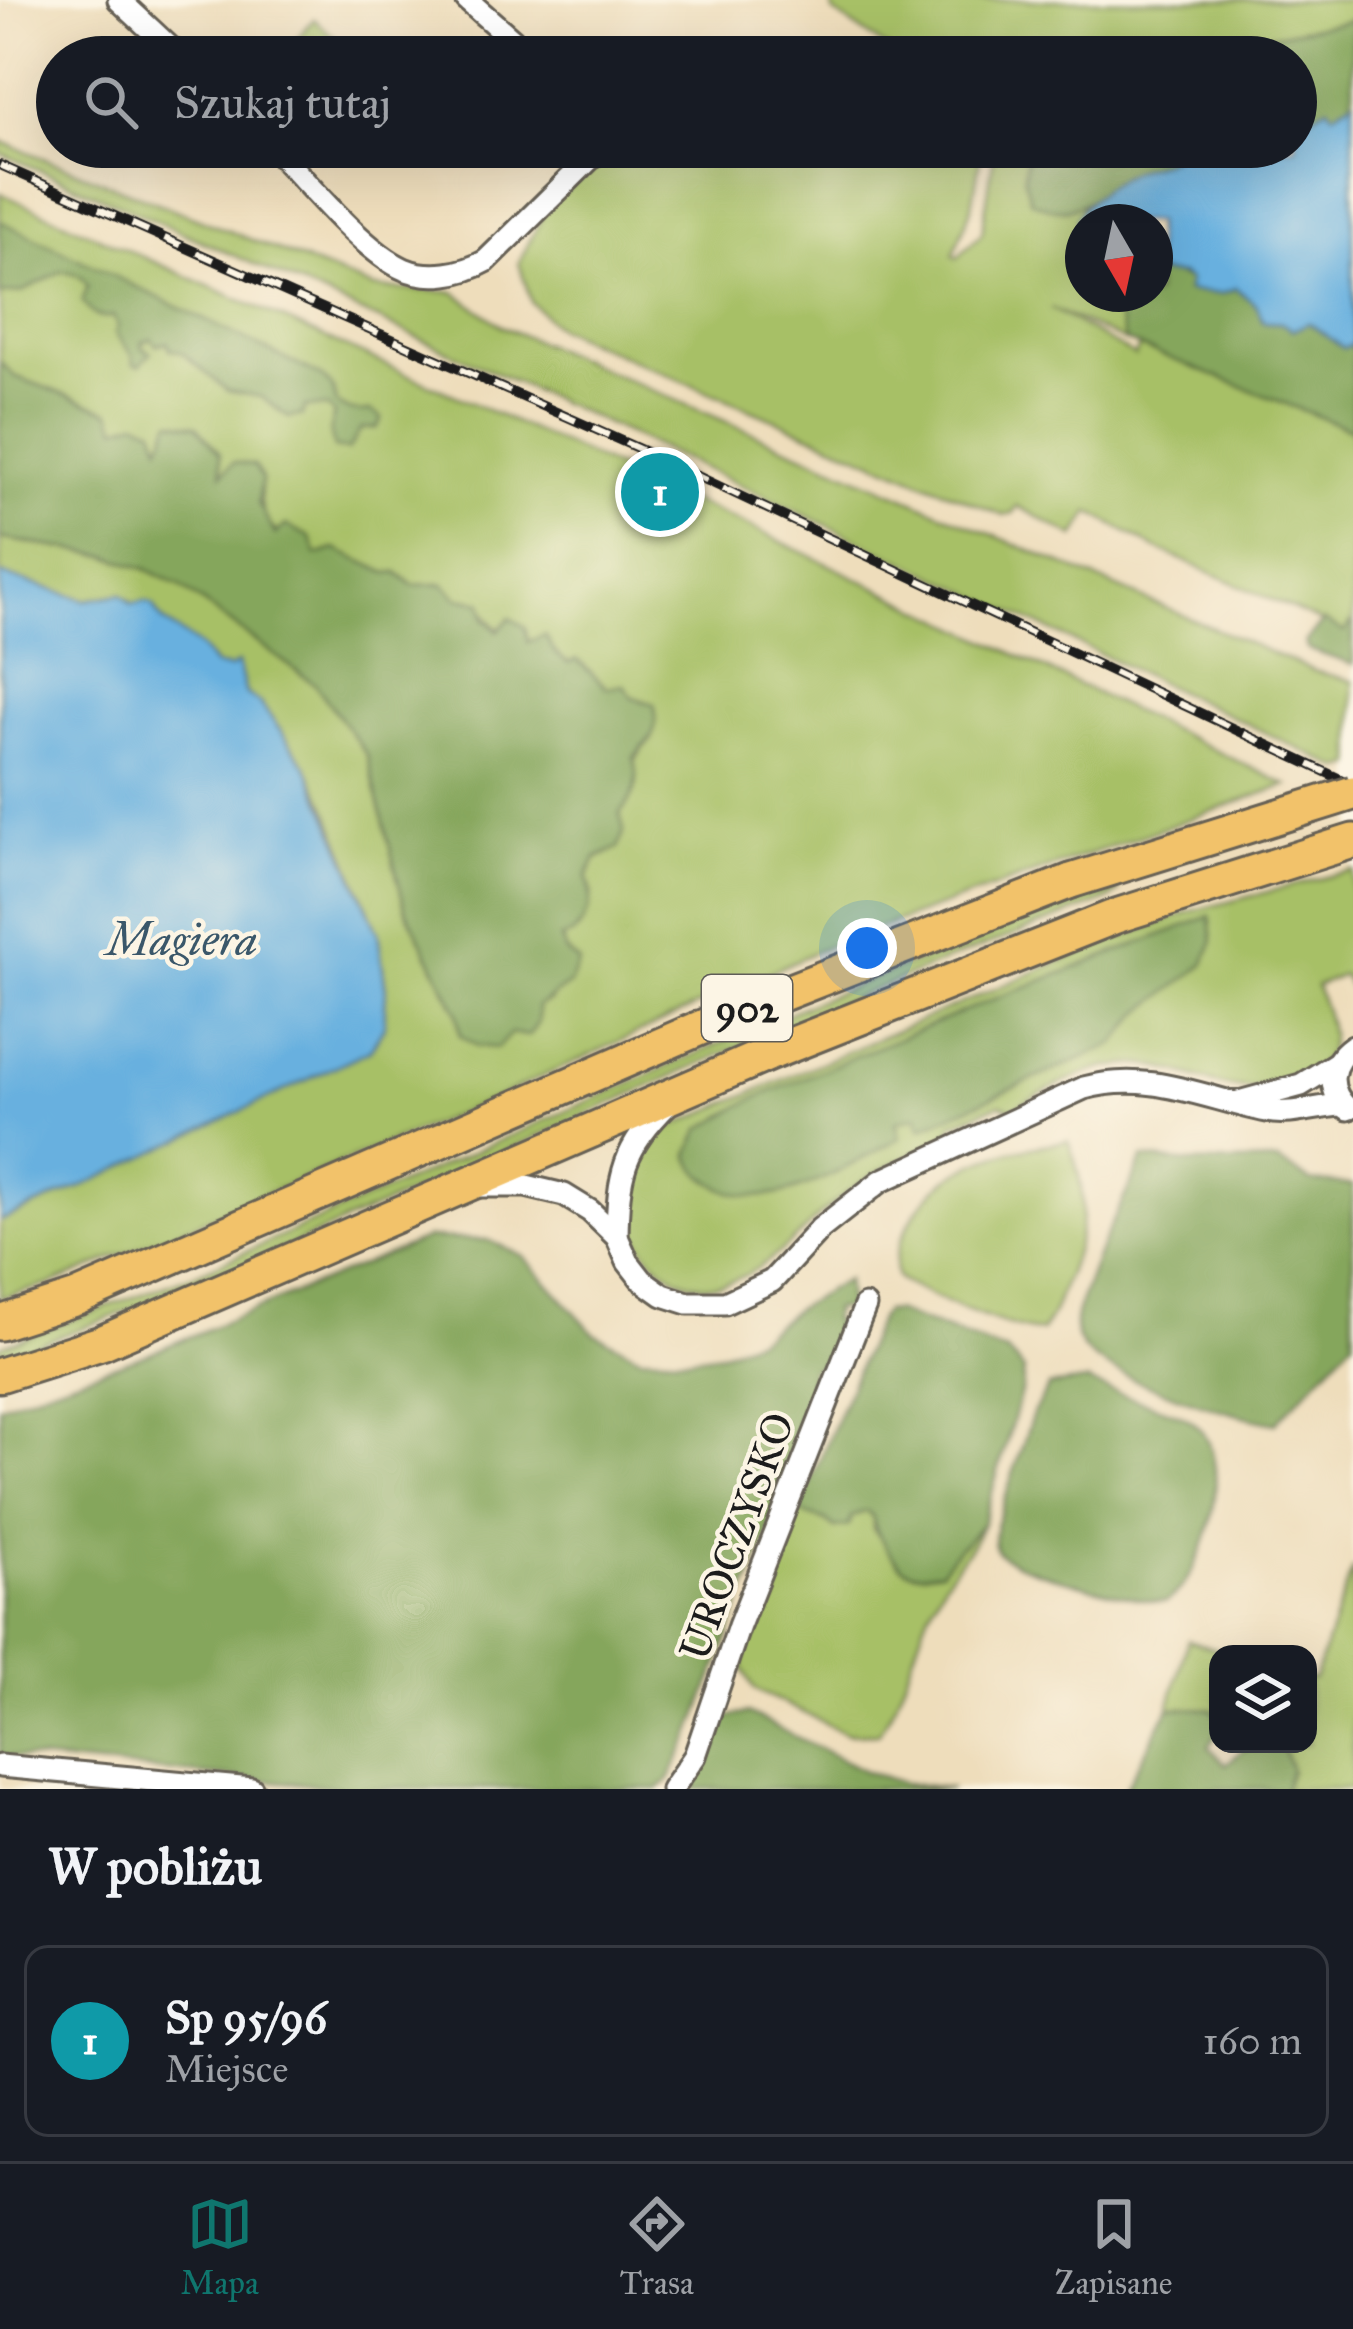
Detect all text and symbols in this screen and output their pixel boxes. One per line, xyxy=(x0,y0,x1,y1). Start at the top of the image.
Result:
search box xyxy=(36,36,1317,168)
icon: search xyxy=(78,69,144,135)
text: Szukaj tutaj xyxy=(174,75,391,130)
north arrow xyxy=(1065,204,1173,312)
pin: 1 xyxy=(621,447,699,537)
water label: Magiera xyxy=(102,912,258,967)
your location xyxy=(837,918,897,978)
road number: 902 xyxy=(702,975,792,1041)
street label: UROCZYSKO xyxy=(668,1405,806,1667)
map controls xyxy=(1209,1645,1317,1753)
button: layers xyxy=(1209,1645,1317,1753)
text: W pobliżu xyxy=(48,1836,262,1898)
text: Sp 95/96 xyxy=(165,1990,327,2045)
text: 1 xyxy=(82,2017,98,2065)
text: 160 m xyxy=(1203,2017,1302,2065)
text: Miejsce xyxy=(165,2045,288,2093)
tab: Mapa xyxy=(180,2191,259,2303)
tab: Trasa xyxy=(620,2191,694,2303)
tab: Zapisane xyxy=(1055,2191,1173,2303)

